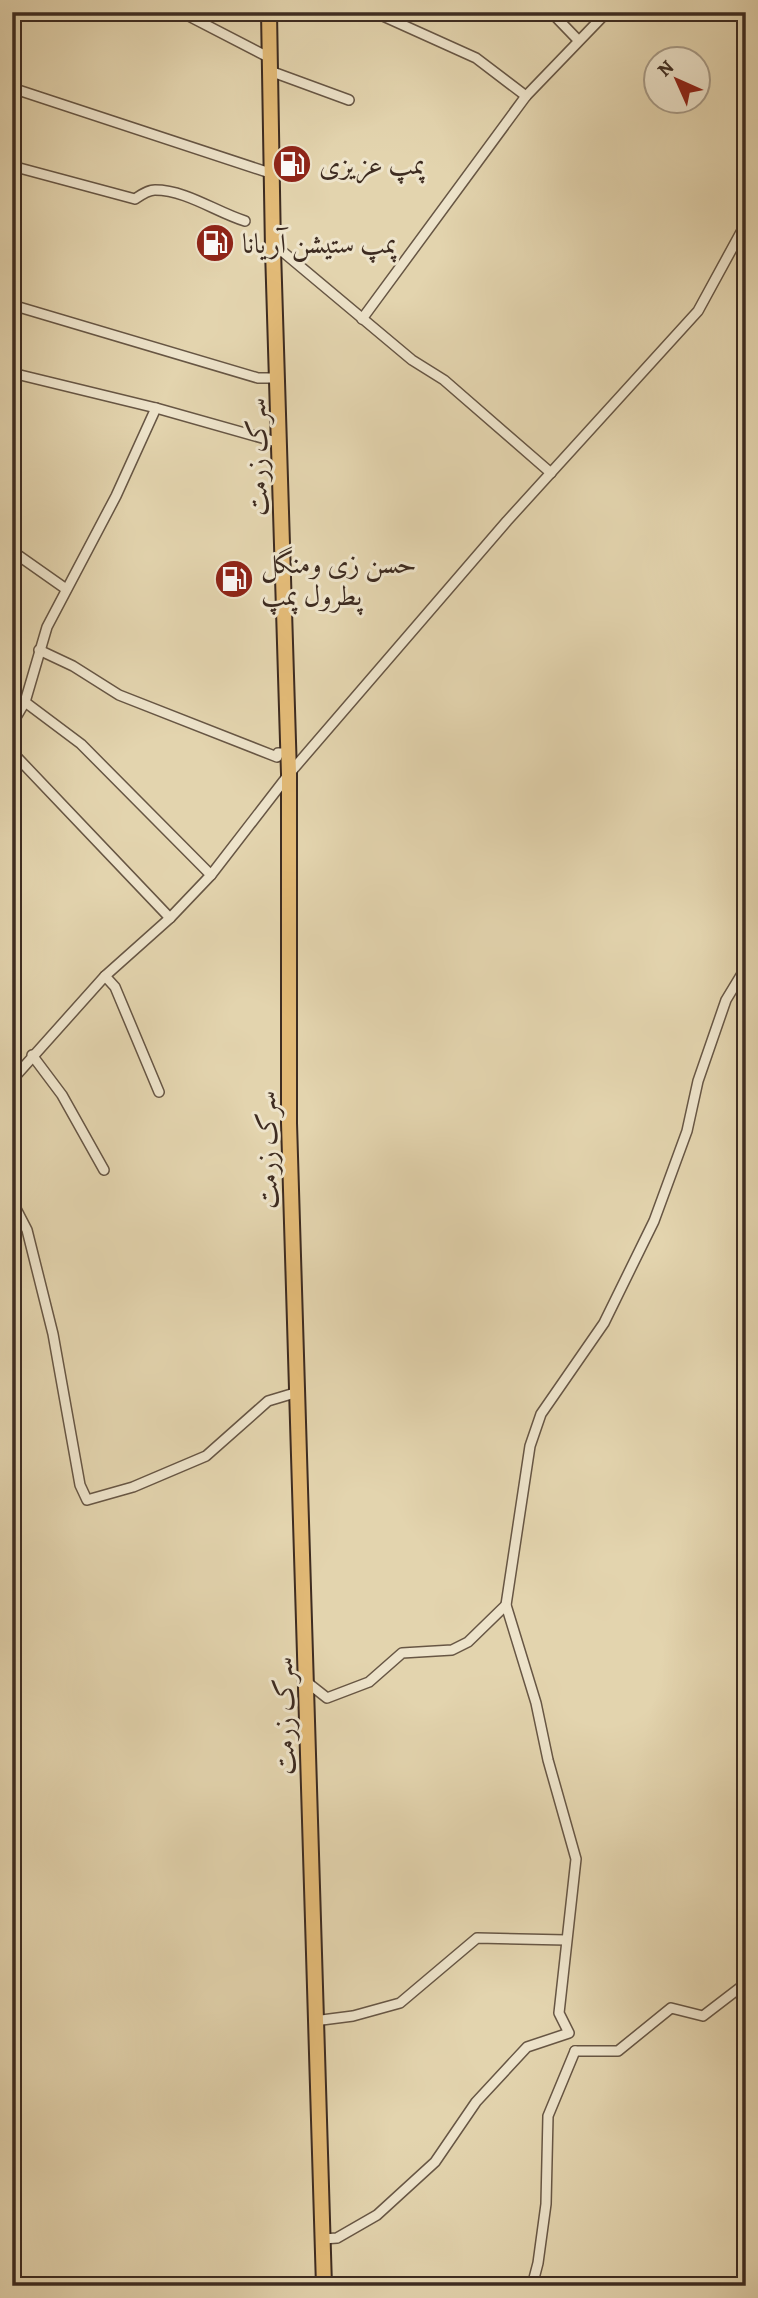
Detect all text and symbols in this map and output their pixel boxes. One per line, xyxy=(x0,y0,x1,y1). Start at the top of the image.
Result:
north arrow xyxy=(642,46,712,116)
text: N xyxy=(652,54,680,83)
fuel station icon: پمپ عزیزی xyxy=(271,143,313,185)
place label: پمپ عزیزی xyxy=(319,146,426,185)
fuel station icon: پمپ ستیشن آریانا xyxy=(194,222,236,264)
place label: پمپ ستیشن آریانا xyxy=(242,225,397,264)
street label: سرک زرمت xyxy=(237,398,277,516)
place label: حسن زی ومنگل پطرول پمپ xyxy=(261,545,417,616)
fuel station icon: حسن زی ومنگل پطرول پمپ xyxy=(213,558,255,600)
street label: سرک زرمت xyxy=(247,1091,287,1209)
street label: سرک زرمت xyxy=(264,1657,304,1775)

